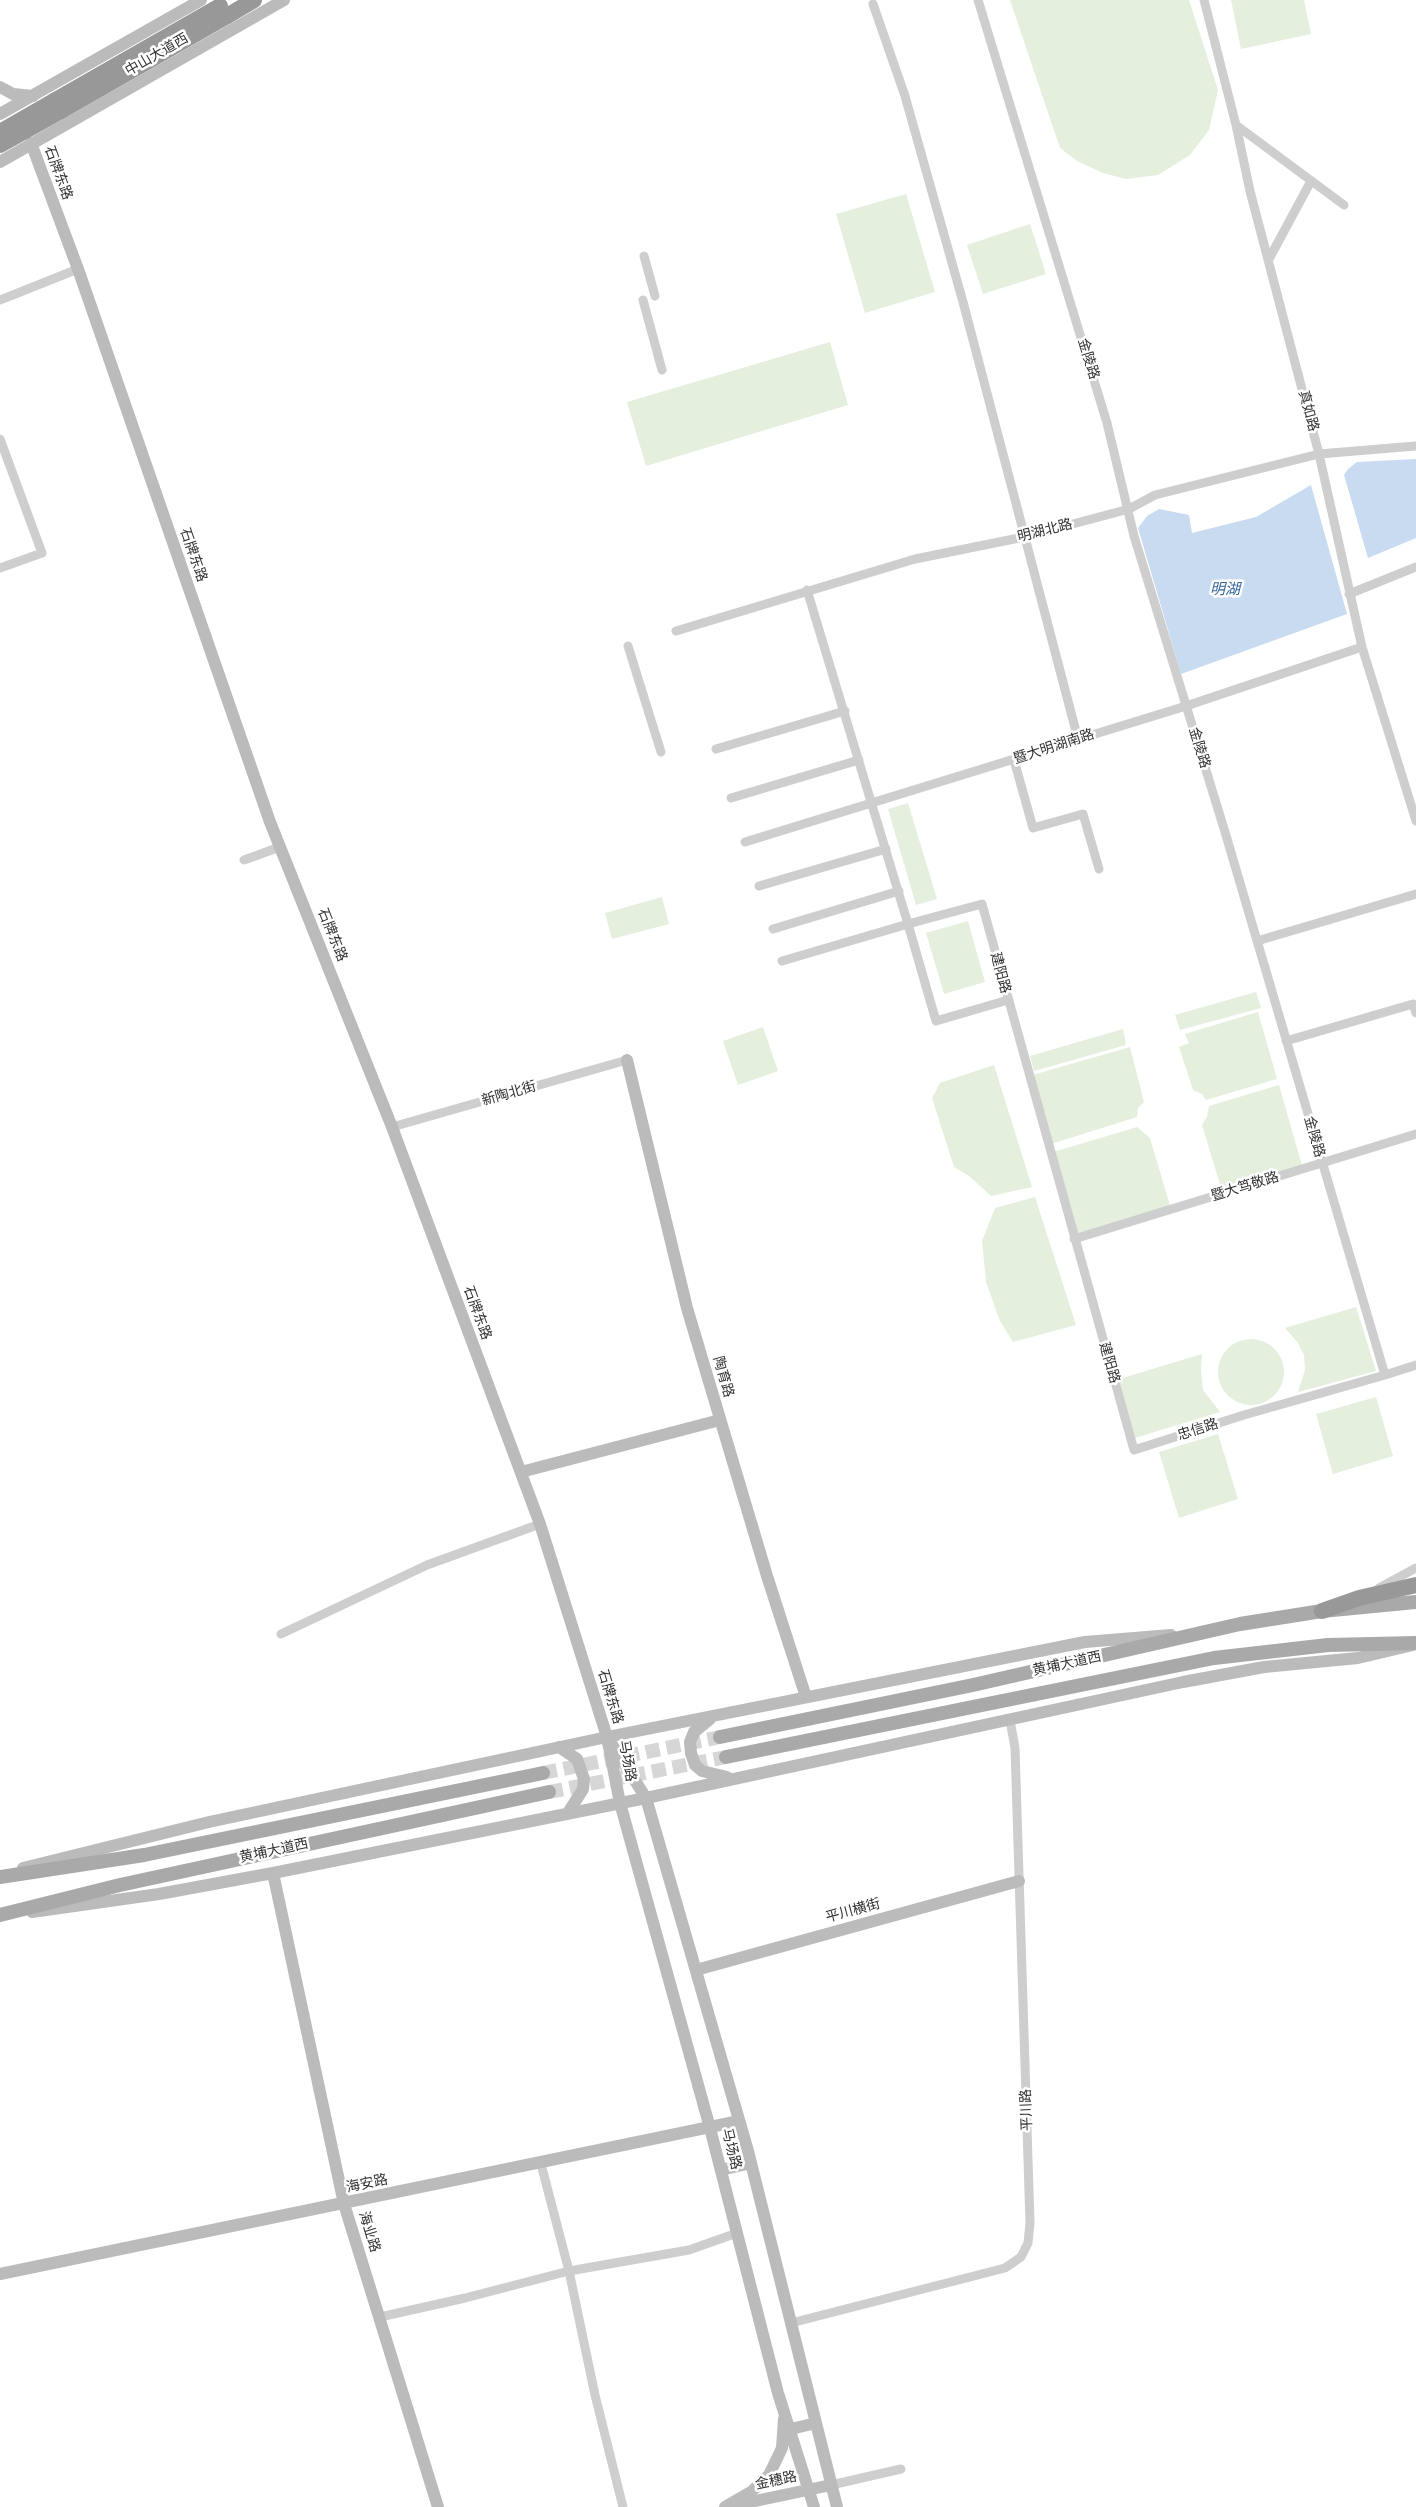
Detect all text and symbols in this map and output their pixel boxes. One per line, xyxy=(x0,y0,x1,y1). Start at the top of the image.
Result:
street label: 中山大道西 xyxy=(122,30,192,80)
street label: 石牌东路 xyxy=(41,144,75,202)
street label: 金陵路 xyxy=(1074,336,1102,382)
street label: 真如路 xyxy=(1294,389,1322,433)
street label: 明湖北路 xyxy=(1016,516,1074,546)
street label: 石牌东路 xyxy=(176,526,210,584)
water label: 明湖 xyxy=(1210,581,1240,599)
street label: 金陵路 xyxy=(1185,725,1213,771)
street label: 暨大明湖南路 xyxy=(1011,726,1097,768)
street label: 石牌东路 xyxy=(314,906,350,964)
street label: 建阳路 xyxy=(986,951,1014,995)
street label: 新陶北街 xyxy=(480,1078,538,1110)
street label: 金陵路 xyxy=(1300,1114,1328,1160)
street label: 暨大笃敬路 xyxy=(1209,1169,1281,1205)
street label: 石牌东路 xyxy=(460,1284,494,1342)
street label: 建阳路 xyxy=(1095,1340,1123,1386)
street label: 陶育路 xyxy=(709,1354,737,1400)
street label: 忠信路 xyxy=(1175,1416,1221,1444)
street label: 黄埔大道西 xyxy=(1031,1649,1103,1679)
street label: 石牌东路 xyxy=(594,1668,626,1726)
street label: 马场路 xyxy=(615,1739,639,1783)
street label: 黄埔大道西 xyxy=(238,1836,310,1866)
street label: 平川横街 xyxy=(824,1896,882,1926)
street label: 平川路 xyxy=(1018,2089,1036,2131)
street label: 马场路 xyxy=(718,2127,744,2171)
street label: 海安路 xyxy=(345,2171,389,2197)
street label: 海业路 xyxy=(355,2209,383,2255)
street label: 金穗路 xyxy=(754,2468,798,2494)

